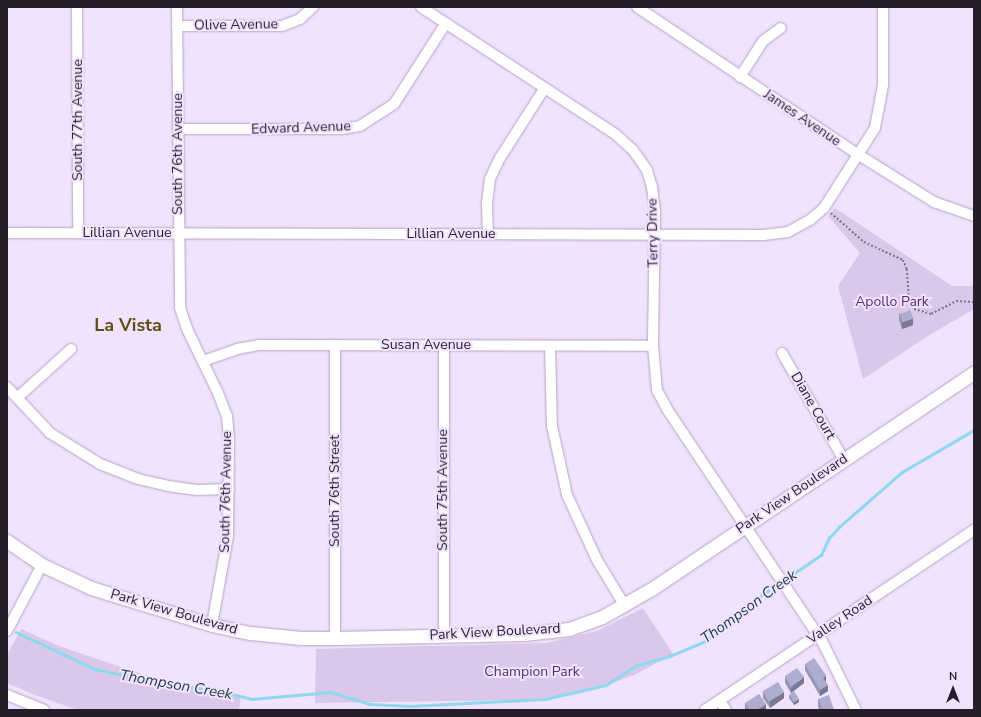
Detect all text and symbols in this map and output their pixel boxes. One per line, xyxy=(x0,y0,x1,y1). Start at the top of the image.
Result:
street label: Olive Avenue xyxy=(194,16,278,34)
street label: South 77th Avenue xyxy=(70,59,86,181)
street label: James Avenue xyxy=(760,86,844,150)
street label: South 76th Avenue xyxy=(170,93,186,215)
street label: Edward Avenue xyxy=(251,118,351,138)
street label: Terry Drive xyxy=(644,198,662,268)
street label: Lillian Avenue xyxy=(82,225,172,241)
street label: Lillian Avenue xyxy=(406,226,496,242)
park label: Apollo Park xyxy=(855,294,929,310)
district label: La Vista xyxy=(94,314,162,336)
street label: Susan Avenue xyxy=(381,337,471,353)
street label: Diane Court xyxy=(787,369,839,443)
street label: South 75th Avenue xyxy=(435,429,451,551)
street label: South 76th Avenue xyxy=(217,431,235,553)
street label: South 76th Street xyxy=(327,435,343,547)
street label: Park View Boulevard xyxy=(733,450,851,538)
water label: Thompson Creek xyxy=(698,566,800,648)
street label: Park View Boulevard xyxy=(109,586,239,638)
street label: Valley Road xyxy=(804,592,876,648)
street label: Park View Boulevard xyxy=(429,620,561,644)
park label: Champion Park xyxy=(484,664,580,680)
water label: Thompson Creek xyxy=(118,666,234,704)
north arrow xyxy=(933,669,973,709)
text: N xyxy=(949,669,957,684)

